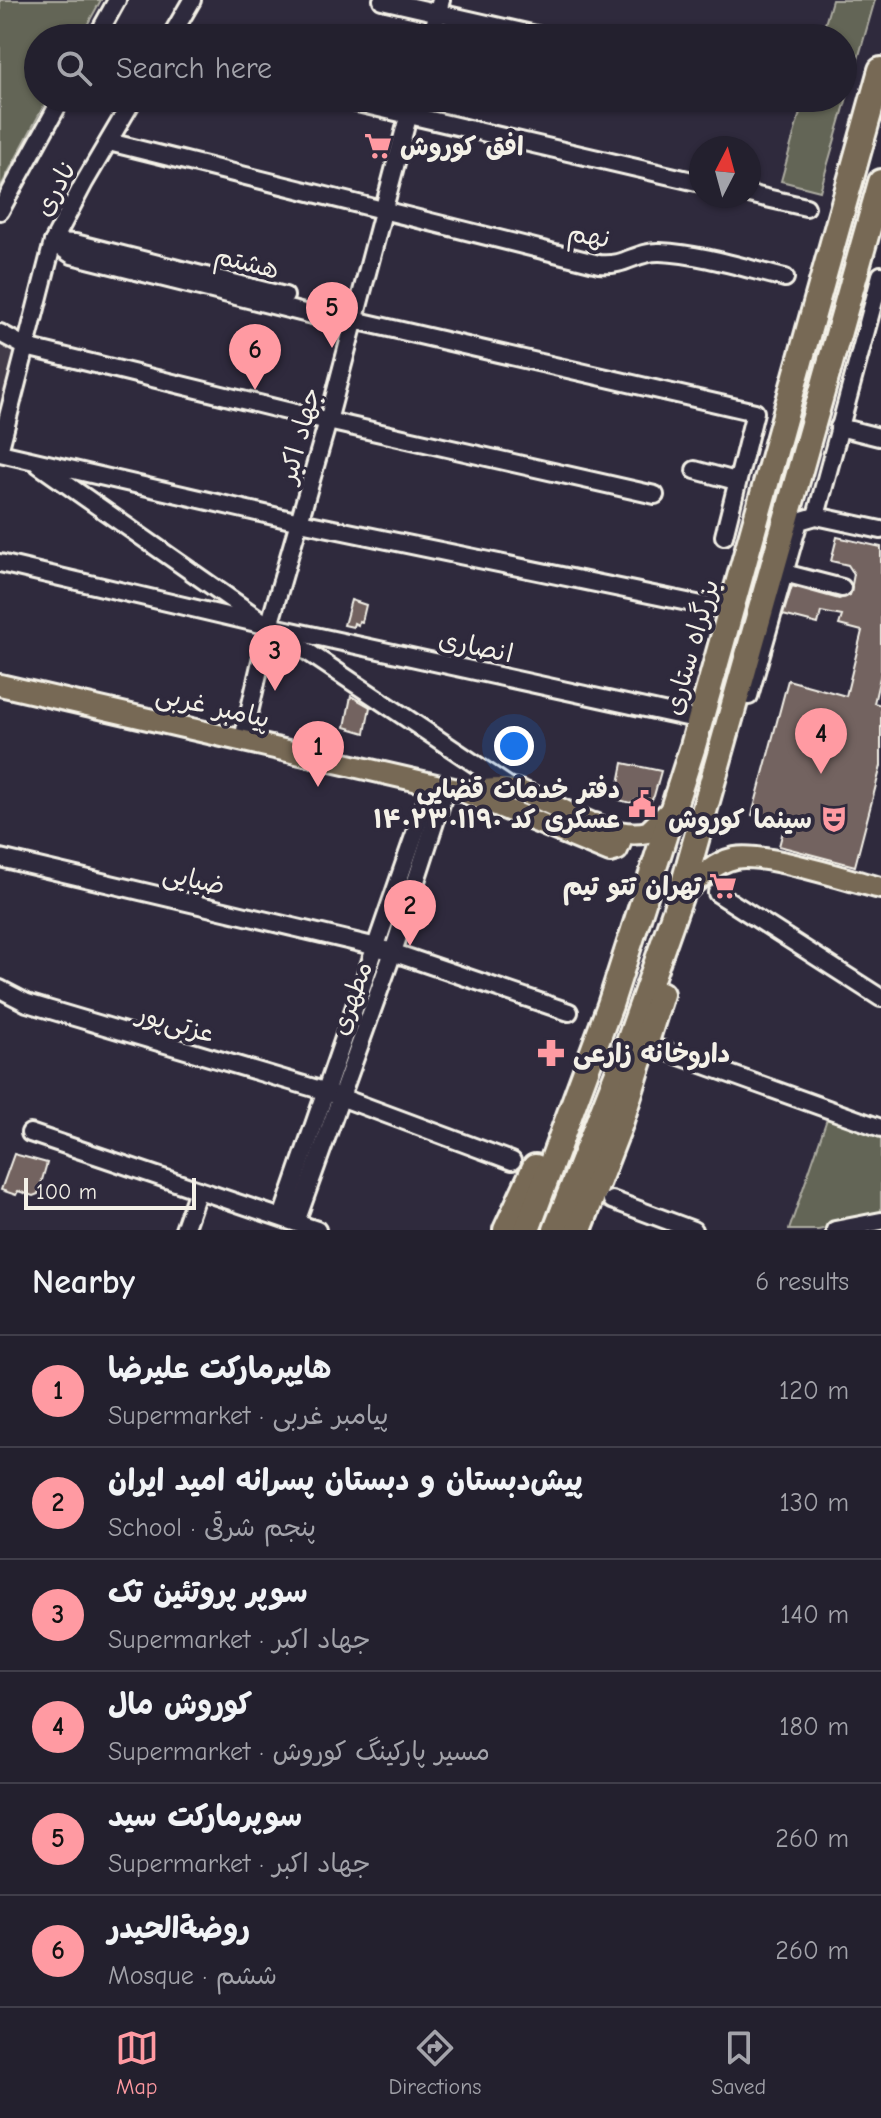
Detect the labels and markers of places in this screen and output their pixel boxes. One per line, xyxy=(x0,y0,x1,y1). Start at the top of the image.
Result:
supermarket icon: افق کوروش xyxy=(363,131,393,161)
place label: افق کوروش xyxy=(400,132,524,163)
pin: 5 xyxy=(306,282,358,348)
pin: 6 xyxy=(229,324,281,390)
pin: 3 xyxy=(249,625,301,691)
pin: 4 xyxy=(795,708,847,774)
pin: 1 xyxy=(292,721,344,787)
place label: دفتر خدمات قضایی عسکری کد ۱۴۰۲۳۰۱۱۹۰ xyxy=(374,775,620,835)
public building icon: دفتر خدمات قضایی عسکری کد ۱۴۰۲۳۰۱۱۹۰ xyxy=(627,789,657,819)
theatre icon: سینما کوروش xyxy=(819,804,849,834)
place label: سینما کوروش xyxy=(668,805,812,836)
supermarket icon: تهران تتو تیم xyxy=(708,871,738,901)
place label: تهران تتو تیم xyxy=(563,872,702,906)
pin: 2 xyxy=(384,880,436,946)
pharmacy icon: داروخانه زارعی xyxy=(536,1038,566,1068)
place label: داروخانه زارعی xyxy=(573,1039,730,1071)

